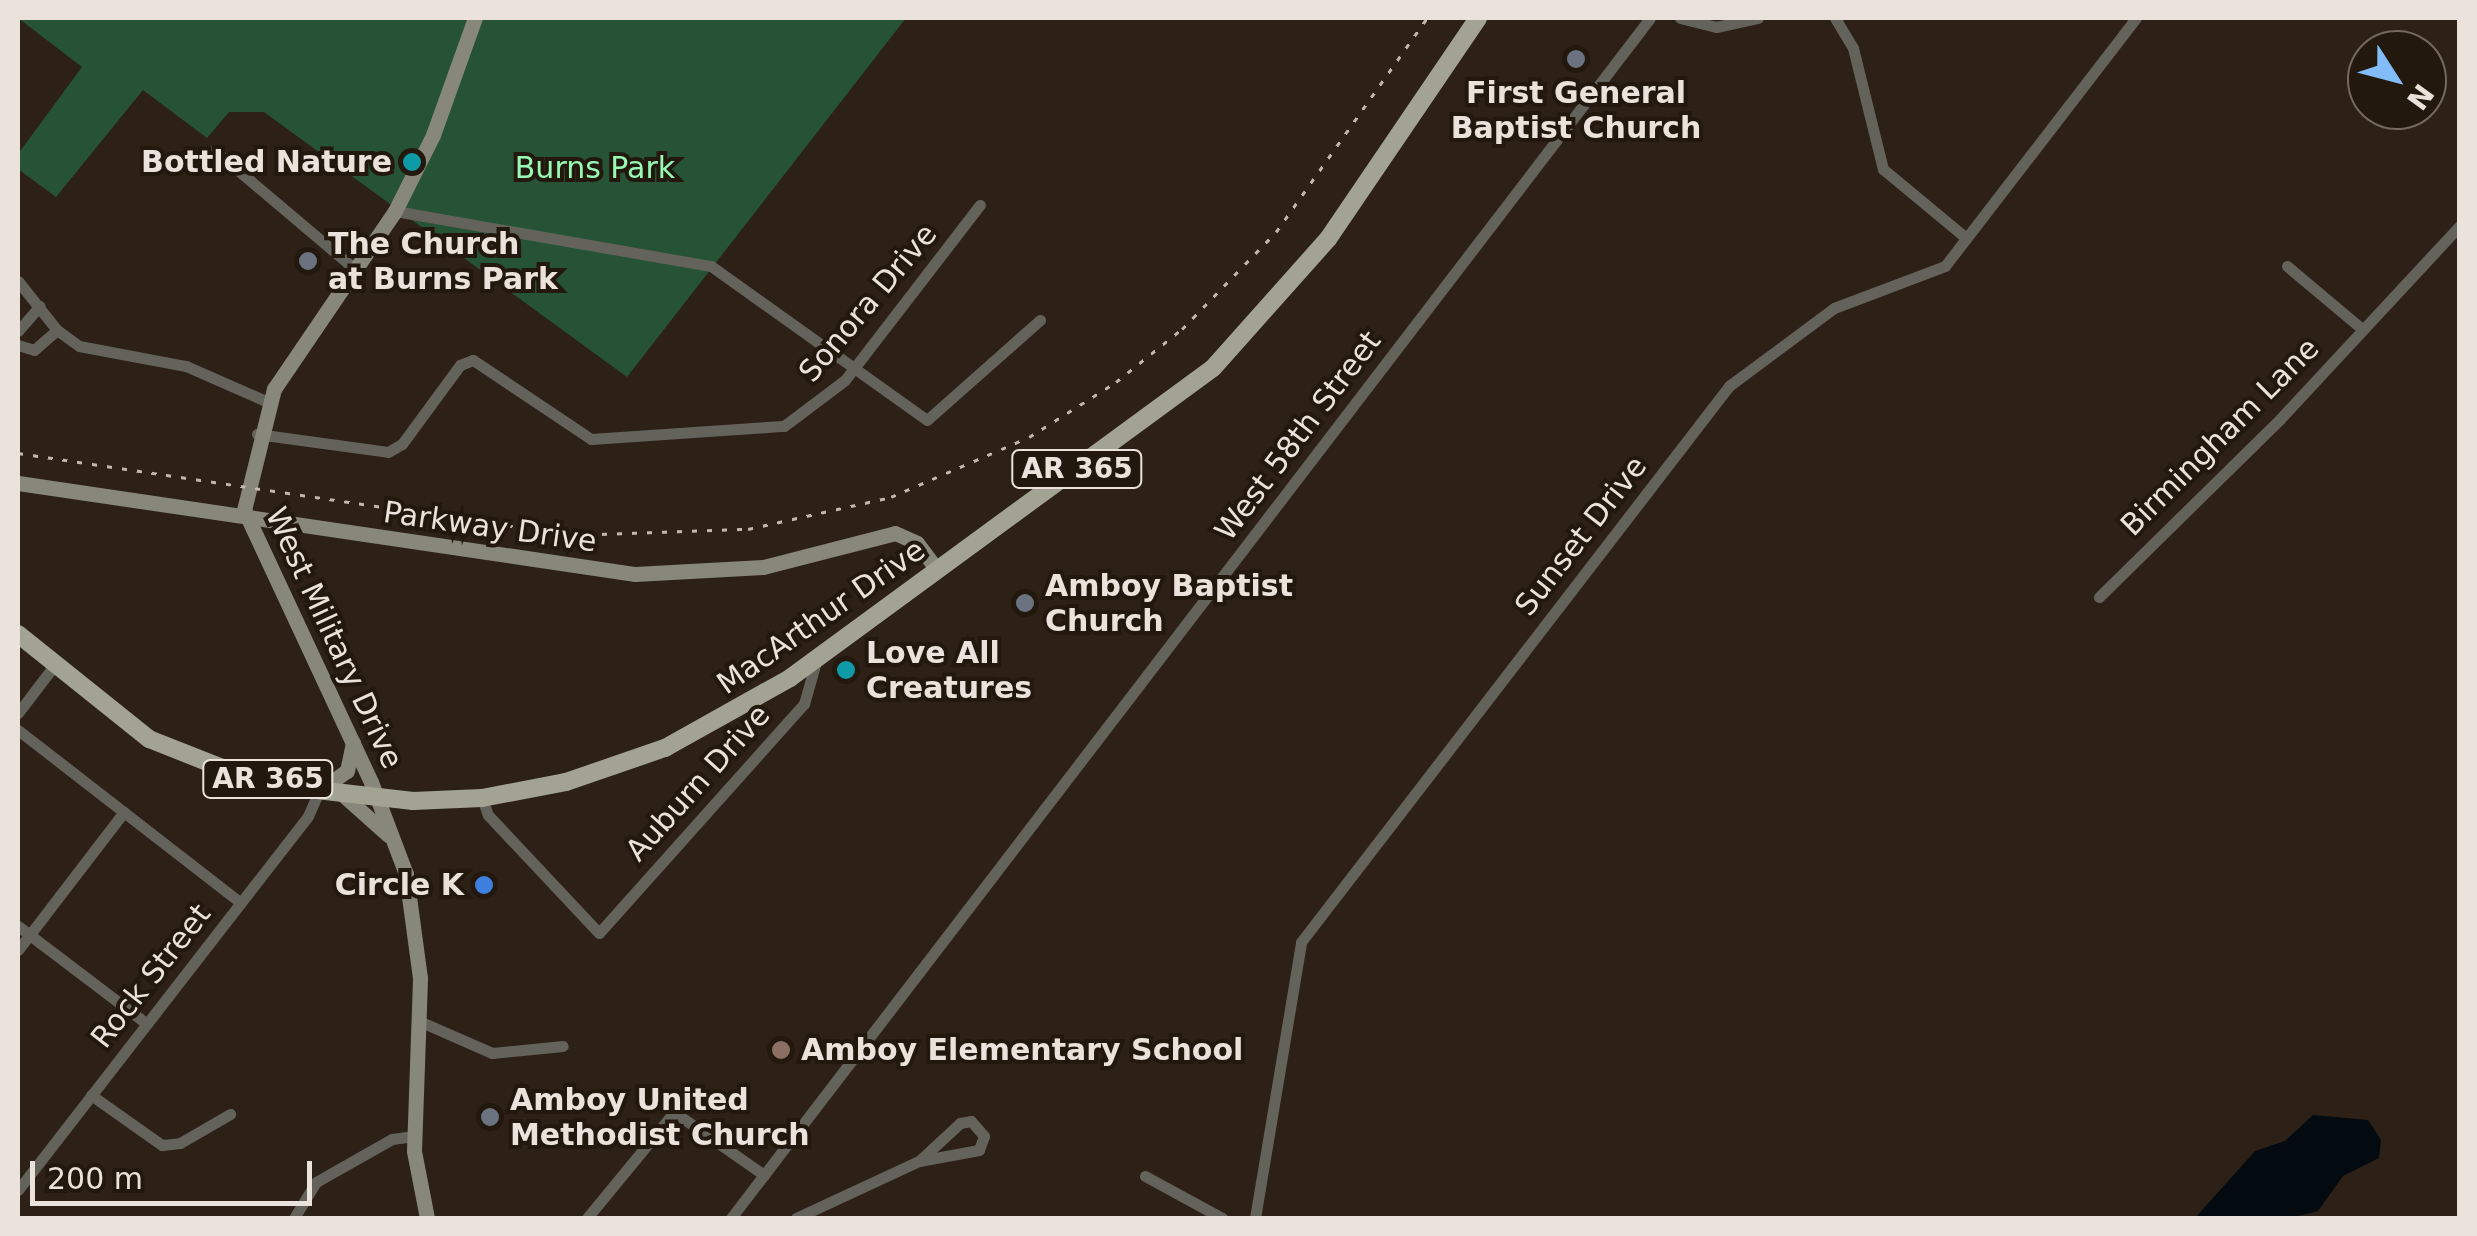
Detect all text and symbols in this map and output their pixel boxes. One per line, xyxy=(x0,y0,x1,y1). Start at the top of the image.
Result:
north arrow xyxy=(2347,30,2447,130)
marker: First General Baptist Church xyxy=(1565,48,1587,70)
place label: First General Baptist Church xyxy=(1451,75,1701,146)
text: N xyxy=(2400,78,2440,116)
place label: Bottled Nature xyxy=(141,144,392,180)
park label: Burns Park xyxy=(515,150,675,186)
marker: Bottled Nature xyxy=(401,151,423,173)
street label: Sonora Drive xyxy=(792,217,944,389)
place label: The Church at Burns Park xyxy=(328,226,558,296)
marker: The Church at Burns Park xyxy=(297,250,319,272)
street label: West 58th Street xyxy=(1208,324,1388,548)
street label: Birmingham Lane xyxy=(2114,331,2326,543)
road number: AR 365 xyxy=(1010,446,1144,492)
street label: Sunset Drive xyxy=(1508,449,1654,623)
street label: Parkway Drive xyxy=(381,494,599,560)
street label: West Military Drive xyxy=(258,502,410,774)
street label: MacArthur Drive xyxy=(710,532,932,702)
place label: Amboy Baptist Church xyxy=(1045,568,1293,638)
marker: Amboy Baptist Church xyxy=(1014,592,1036,614)
place label: Love All Creatures xyxy=(866,635,1032,706)
marker: Love All Creatures xyxy=(835,659,857,681)
street label: Auburn Drive xyxy=(618,697,778,869)
road number: AR 365 xyxy=(200,756,336,802)
place label: Circle K xyxy=(335,867,464,903)
marker: Circle K xyxy=(473,874,495,896)
street label: Rock Street xyxy=(84,897,218,1055)
place label: Amboy Elementary School xyxy=(801,1032,1243,1068)
marker: Amboy Elementary School xyxy=(770,1039,792,1061)
place label: Amboy United Methodist Church xyxy=(510,1082,810,1152)
marker: Amboy United Methodist Church xyxy=(479,1106,501,1128)
scale bar xyxy=(35,1141,318,1203)
text: 200 m xyxy=(47,1161,143,1196)

